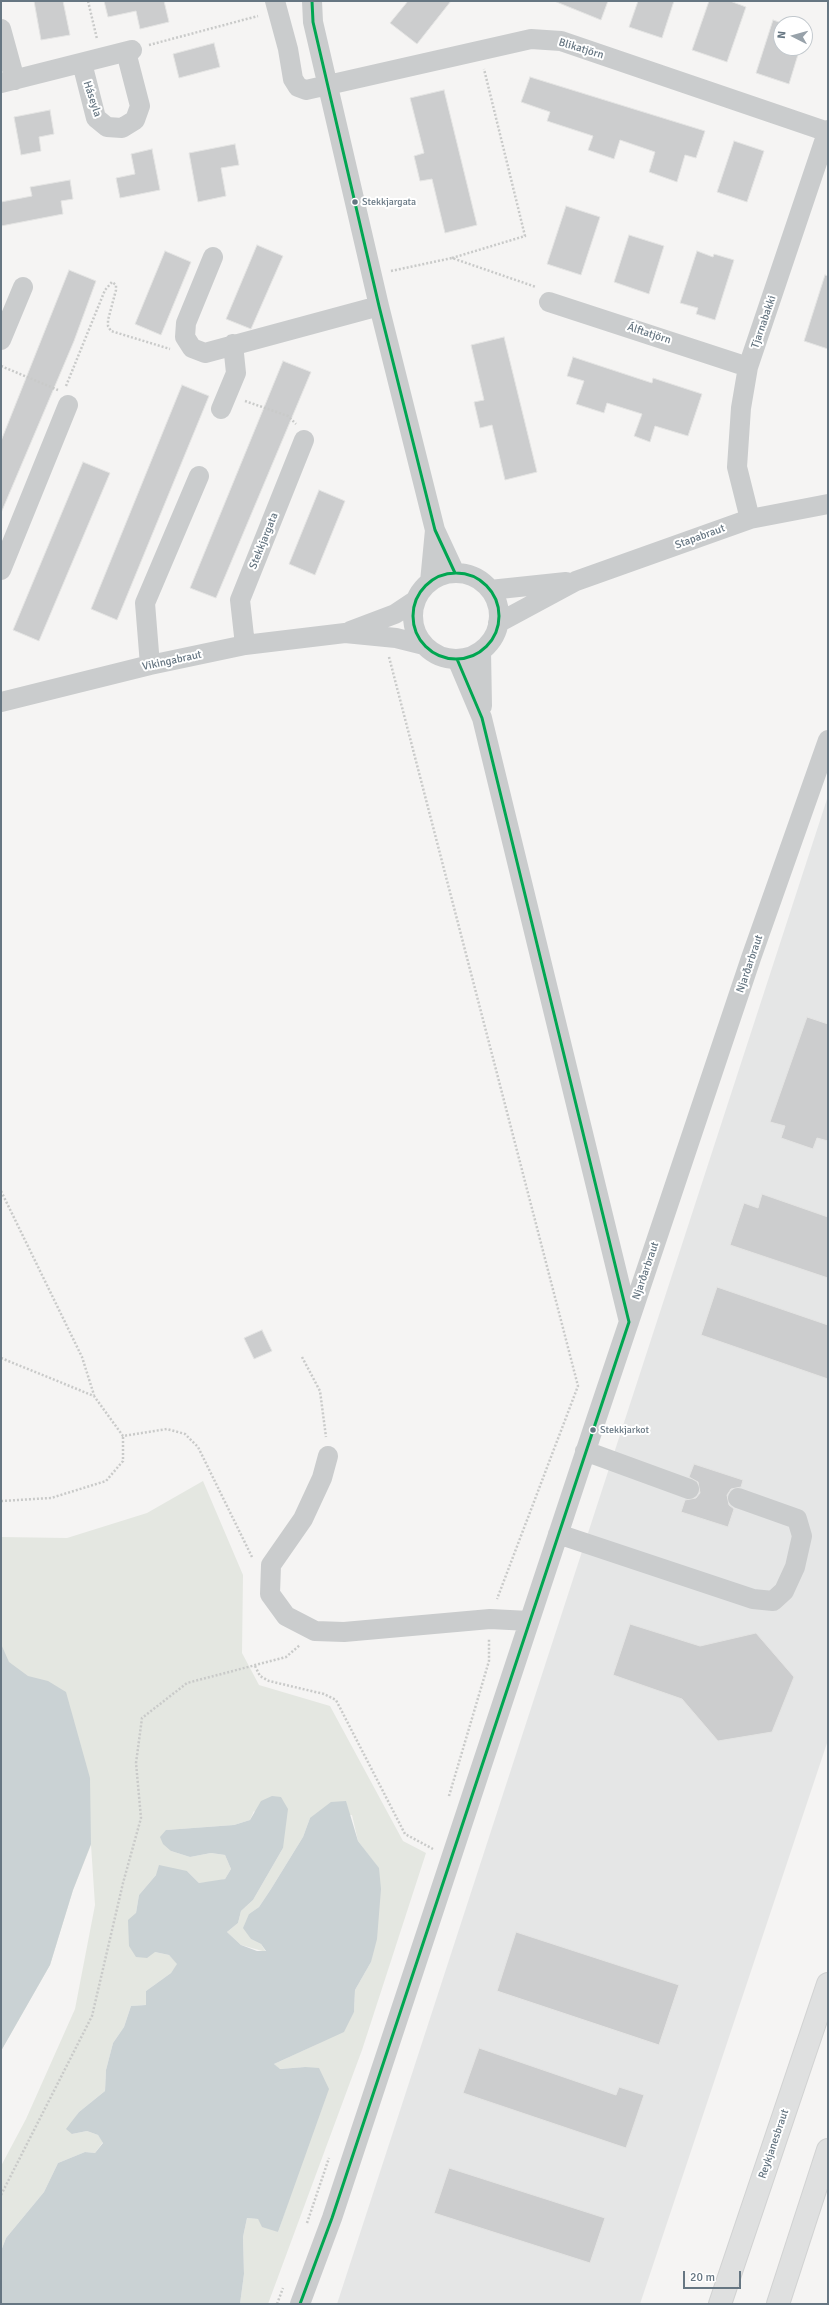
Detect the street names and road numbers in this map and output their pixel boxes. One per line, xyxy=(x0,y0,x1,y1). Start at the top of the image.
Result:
street label: Blikatjörn xyxy=(557,36,605,62)
street label: Háseyla xyxy=(80,79,104,119)
street label: Tjarnabakki xyxy=(749,294,779,350)
street label: Álftatjörn xyxy=(625,321,673,347)
street label: Stekkjargata xyxy=(247,511,281,571)
street label: Stapabraut xyxy=(673,522,727,552)
street label: Vikingabraut xyxy=(141,648,203,674)
street label: Njarðarbraut xyxy=(734,933,766,995)
street label: Njarðarbraut xyxy=(630,1240,662,1302)
street label: Reykjanesbraut xyxy=(756,2108,792,2180)

